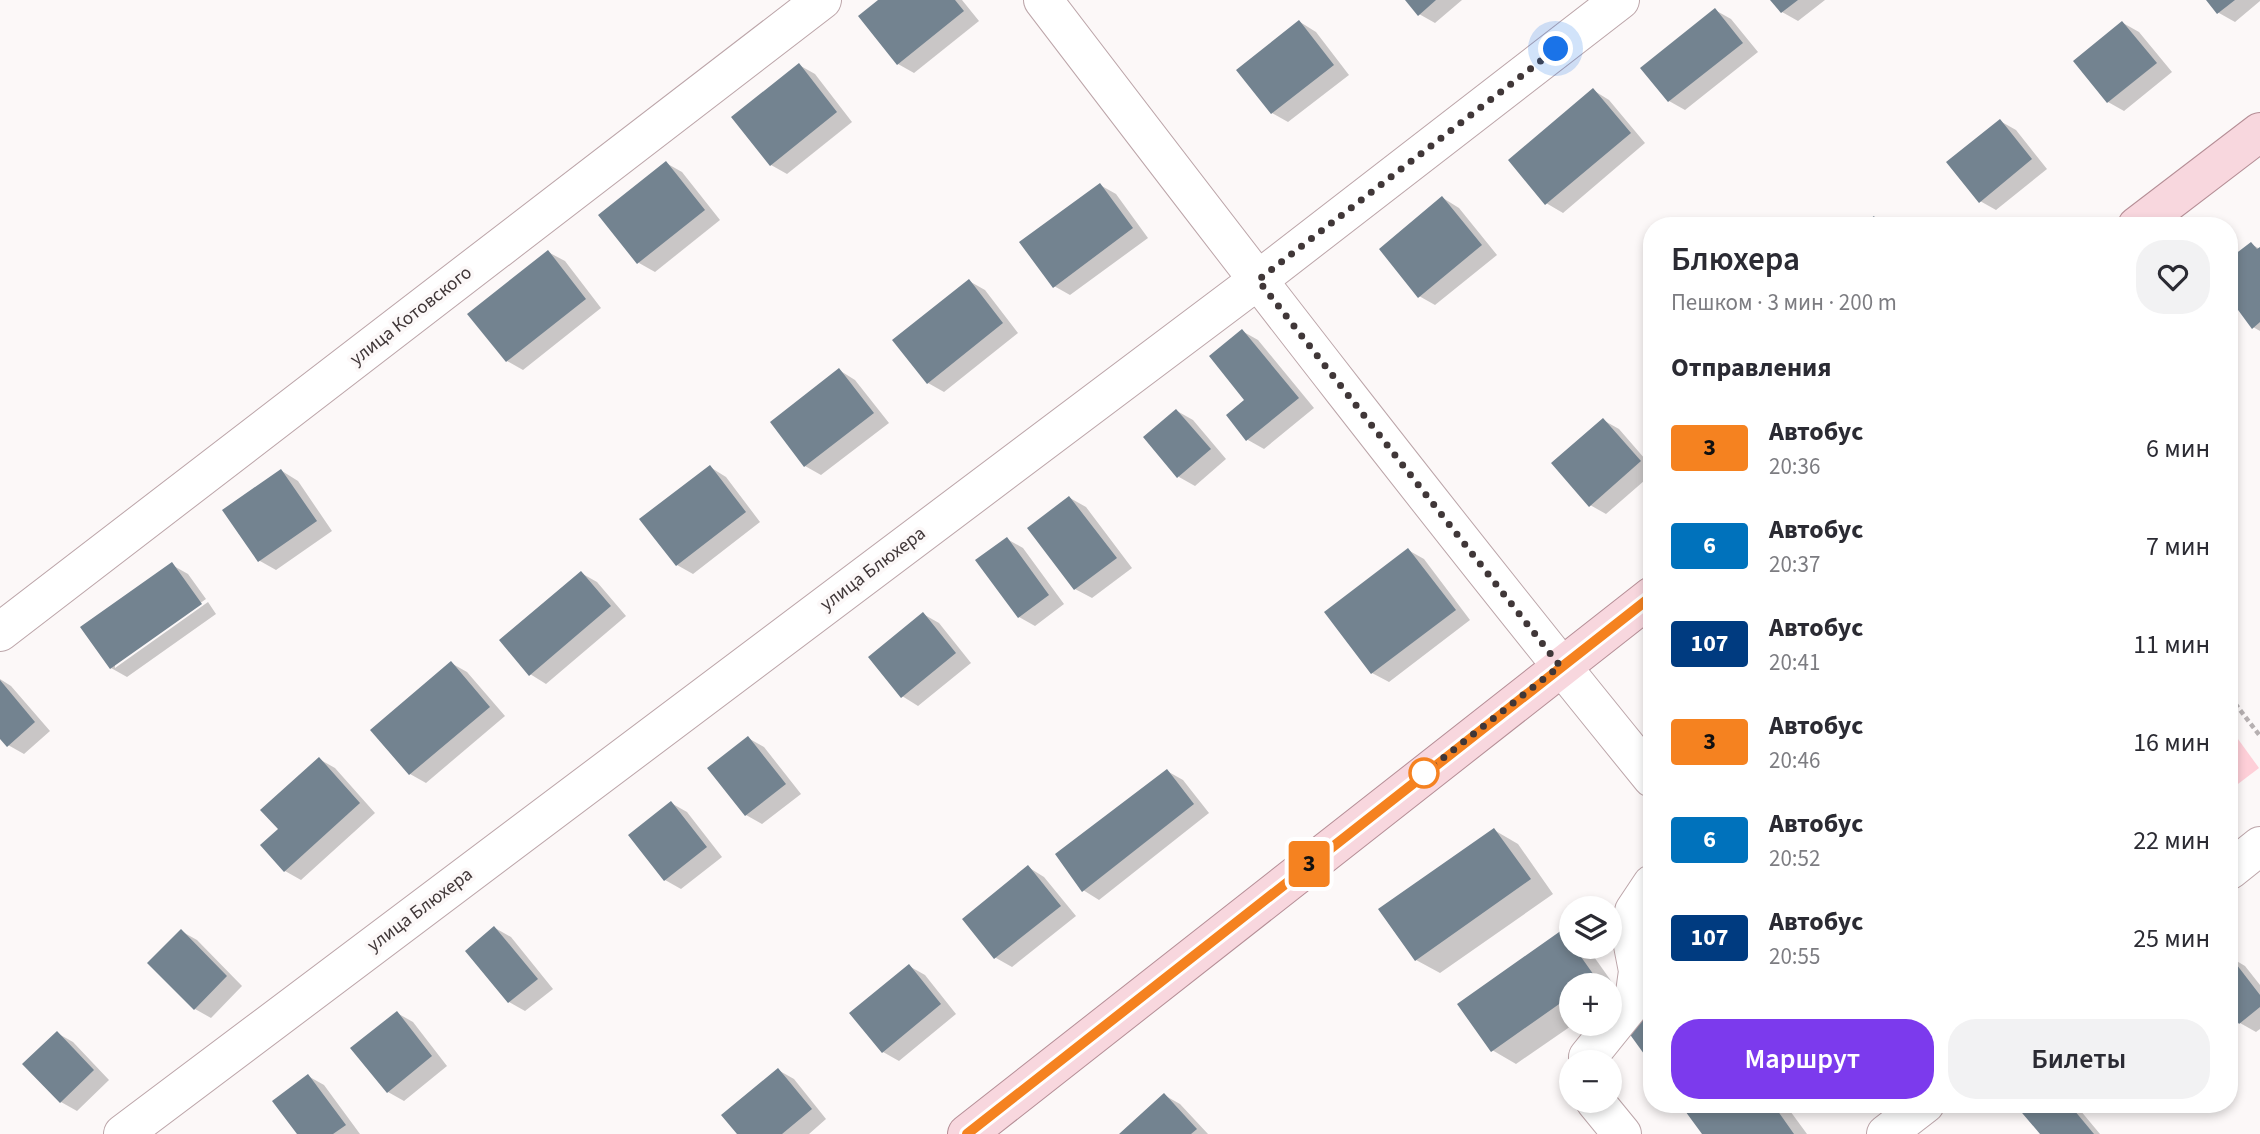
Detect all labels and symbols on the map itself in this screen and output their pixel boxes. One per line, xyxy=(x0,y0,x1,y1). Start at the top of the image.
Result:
your location xyxy=(1538,31,1573,66)
street label: улица Котовского xyxy=(344,260,478,372)
street label: улица Блюхера xyxy=(815,520,931,618)
unlabelled marker xyxy=(1409,758,1439,788)
line badge: 3 xyxy=(1286,841,1332,887)
street label: улица Блюхера xyxy=(362,861,478,959)

